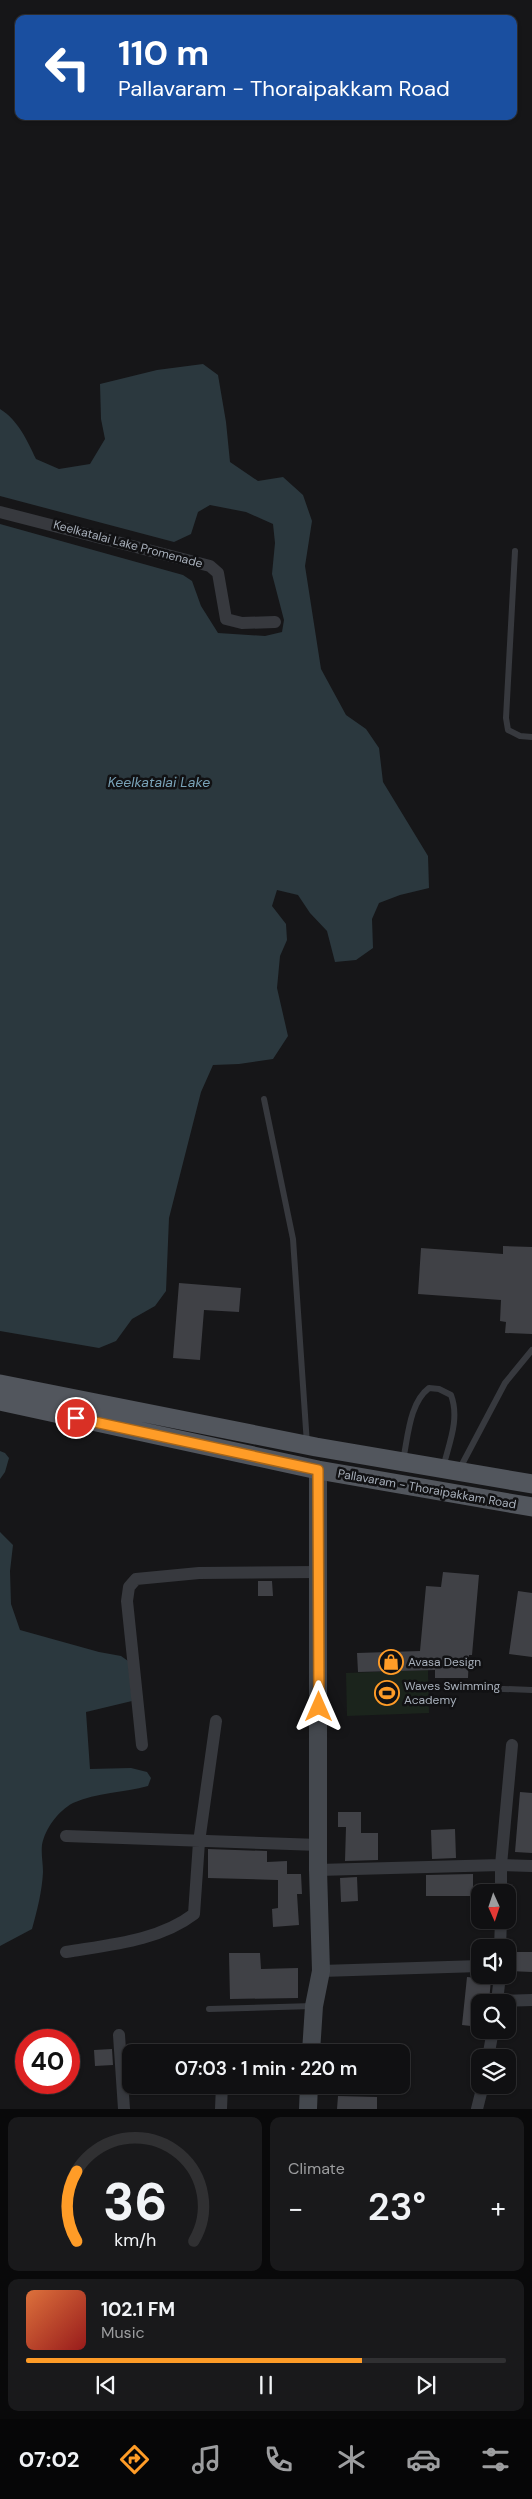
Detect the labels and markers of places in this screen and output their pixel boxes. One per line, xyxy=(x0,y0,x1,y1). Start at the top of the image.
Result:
pin xyxy=(55,1397,97,1439)
shop icon: Avasa Design xyxy=(378,1649,404,1675)
place label: Avasa Design xyxy=(408,1654,481,1670)
place label: Waves Swimming Academy xyxy=(404,1678,501,1708)
sports icon: Waves Swimming Academy xyxy=(374,1680,400,1706)

